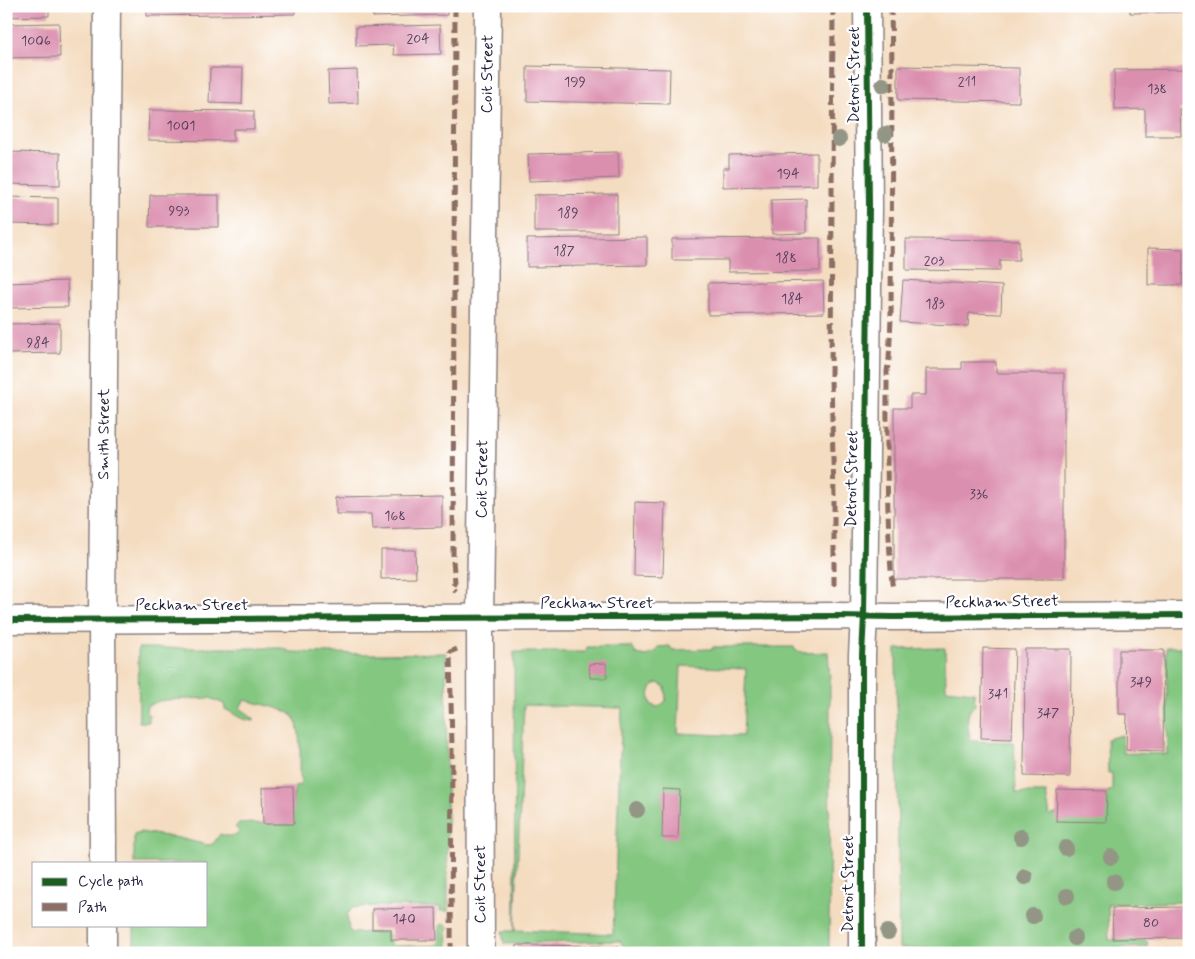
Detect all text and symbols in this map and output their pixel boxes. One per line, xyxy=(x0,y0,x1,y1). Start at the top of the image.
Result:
street label: Detroit Street xyxy=(844,27,865,123)
house number: 204 xyxy=(406,30,430,48)
house number: 1006 xyxy=(21,32,51,50)
street label: Coit Street xyxy=(476,34,498,114)
house number: 199 xyxy=(564,73,586,91)
house number: 211 xyxy=(958,73,976,91)
house number: 138 xyxy=(1147,80,1167,98)
house number: 1001 xyxy=(167,117,195,135)
house number: 194 xyxy=(777,165,799,183)
house number: 993 xyxy=(169,202,190,220)
house number: 189 xyxy=(557,204,579,222)
house number: 187 xyxy=(553,242,575,260)
house number: 188 xyxy=(775,249,797,267)
house number: 203 xyxy=(924,252,945,270)
house number: 184 xyxy=(781,290,803,308)
house number: 183 xyxy=(925,295,945,313)
house number: 984 xyxy=(27,334,49,352)
street label: Smith Street xyxy=(93,388,114,480)
street label: Detroit Street xyxy=(841,430,863,528)
street label: Coit Street xyxy=(471,439,493,519)
house number: 336 xyxy=(970,485,988,503)
house number: 168 xyxy=(384,507,406,525)
street label: Peckham Street xyxy=(945,591,1059,613)
street label: Peckham Street xyxy=(540,593,654,614)
street label: Peckham Street xyxy=(135,595,249,616)
house number: 349 xyxy=(1130,673,1152,691)
house number: 341 xyxy=(988,685,1008,703)
house number: 347 xyxy=(1037,704,1060,722)
street label: Detroit Street xyxy=(838,836,859,932)
street label: Coit Street xyxy=(470,844,491,923)
legend xyxy=(32,862,208,926)
text: Cycle path xyxy=(78,872,143,892)
text: Path xyxy=(78,898,107,918)
house number: 140 xyxy=(392,910,416,928)
house number: 80 xyxy=(1143,914,1159,932)

